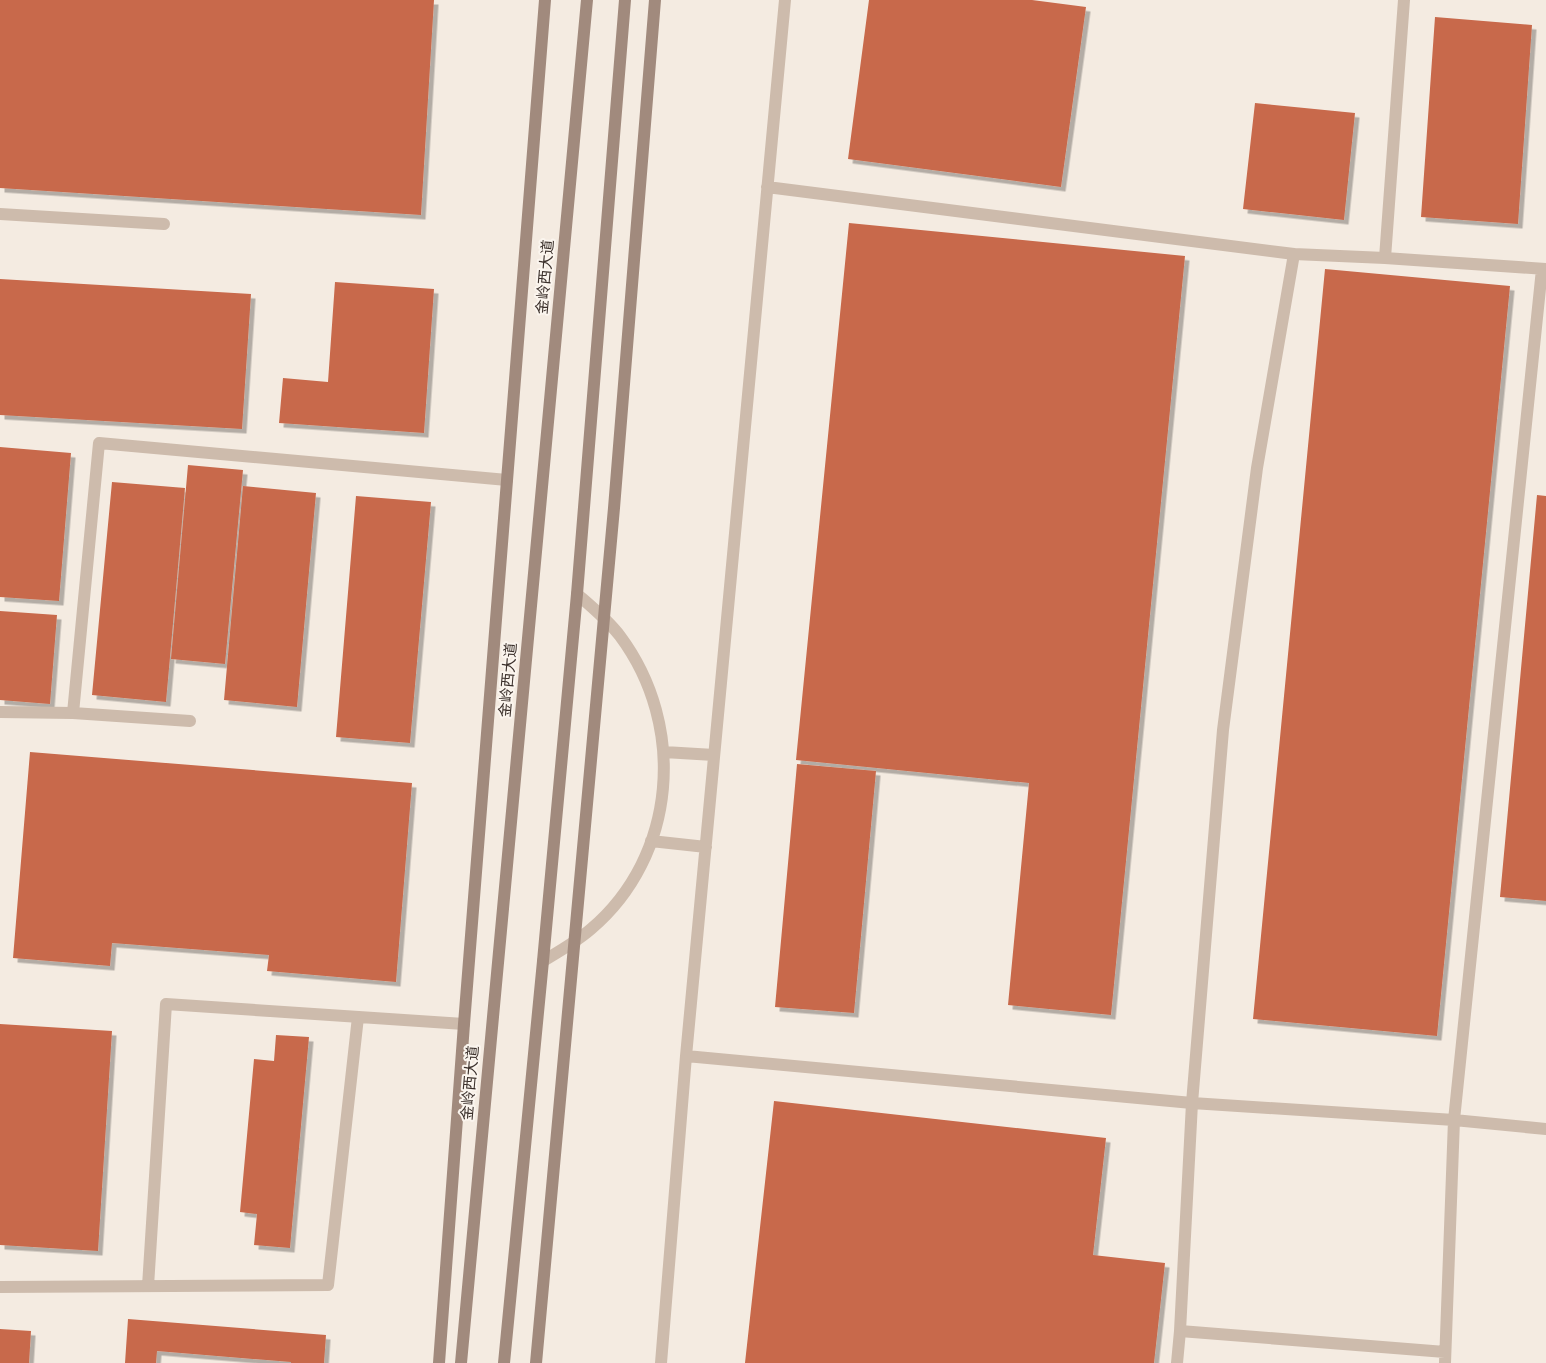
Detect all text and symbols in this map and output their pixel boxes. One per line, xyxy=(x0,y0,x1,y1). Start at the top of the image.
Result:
street label: 金岭西大道 xyxy=(533,239,559,315)
street label: 金岭西大道 xyxy=(496,642,522,718)
street label: 金岭西大道 xyxy=(458,1045,484,1121)

